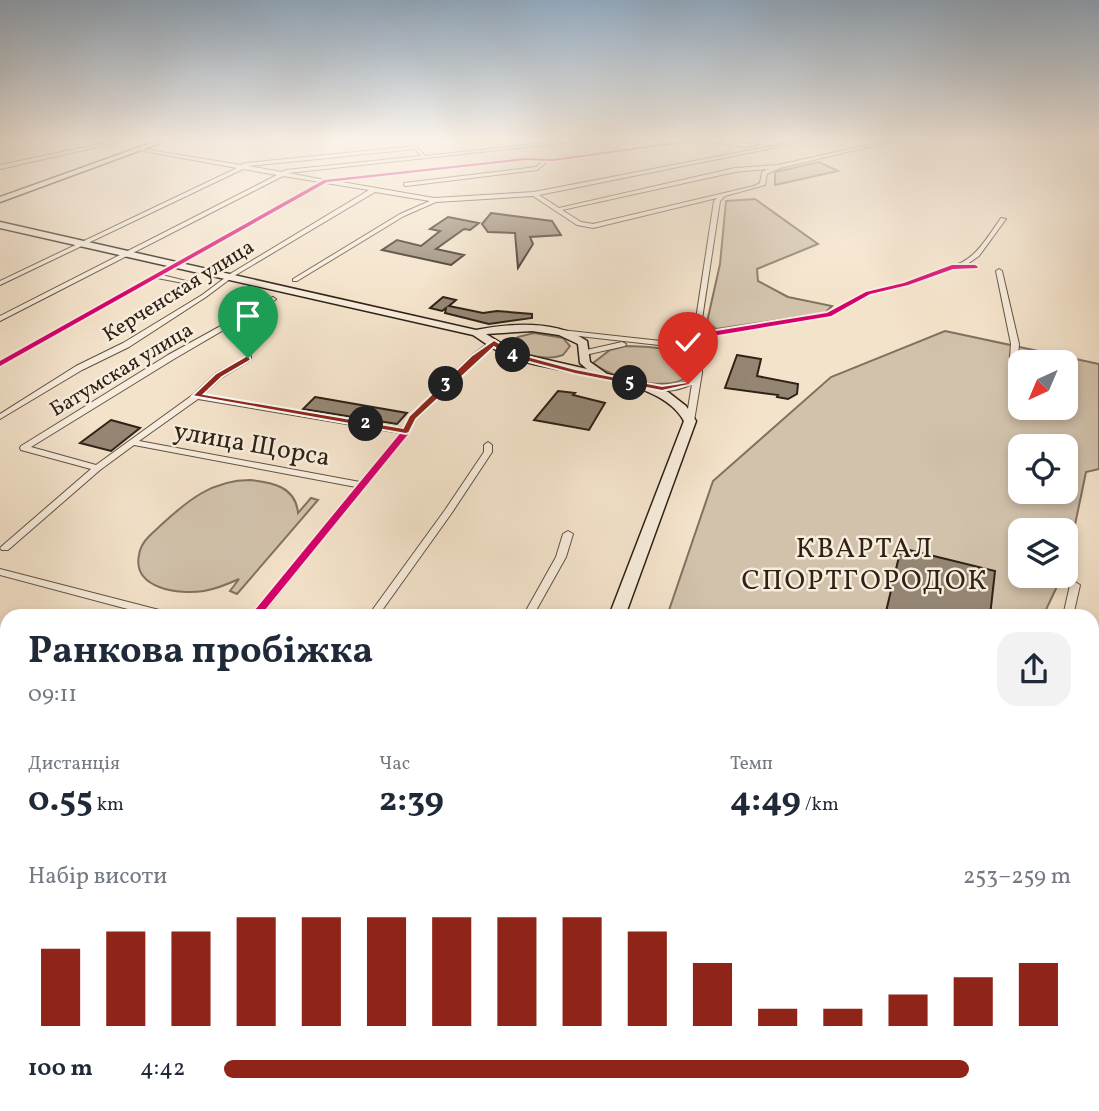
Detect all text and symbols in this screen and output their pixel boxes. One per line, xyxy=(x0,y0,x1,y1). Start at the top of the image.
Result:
street label: Керченская улица xyxy=(98,233,260,350)
pin xyxy=(218,286,278,358)
icon: arrive xyxy=(229,297,267,335)
pin xyxy=(658,312,718,384)
street label: Батумская улица xyxy=(45,316,199,425)
icon: check xyxy=(669,323,707,361)
pin: 4 xyxy=(496,338,530,372)
text: 4 xyxy=(507,341,518,367)
north arrow xyxy=(1008,350,1078,420)
map controls xyxy=(1008,350,1078,588)
pin: 3 xyxy=(428,366,464,402)
pin: 5 xyxy=(612,366,648,400)
text: 5 xyxy=(625,369,634,395)
text: 3 xyxy=(441,370,450,396)
pin: 2 xyxy=(348,406,384,442)
text: 2 xyxy=(361,410,370,436)
street label: улица Щорса xyxy=(171,413,333,476)
button: locate xyxy=(1008,434,1078,504)
button: layers xyxy=(1008,518,1078,588)
district label: КВАРТАЛ СПОРТГОРОДОК xyxy=(741,530,989,601)
text: Ранкова пробіжка xyxy=(28,626,373,679)
button: share xyxy=(997,632,1071,706)
text: 09:11 xyxy=(28,679,77,711)
text: Дистанція xyxy=(28,751,120,777)
text: Час xyxy=(379,751,410,777)
text: Темп xyxy=(730,751,773,777)
text: 0.55 xyxy=(28,777,93,825)
text: 2:39 xyxy=(379,777,444,825)
text: 4:49 xyxy=(730,777,801,825)
text: km xyxy=(93,792,124,818)
text: /km xyxy=(801,792,839,818)
text: Набір висоти xyxy=(28,861,167,893)
text: 253–259 m xyxy=(963,861,1071,893)
text: 100 m xyxy=(28,1053,93,1085)
text: 4:42 xyxy=(140,1053,185,1085)

